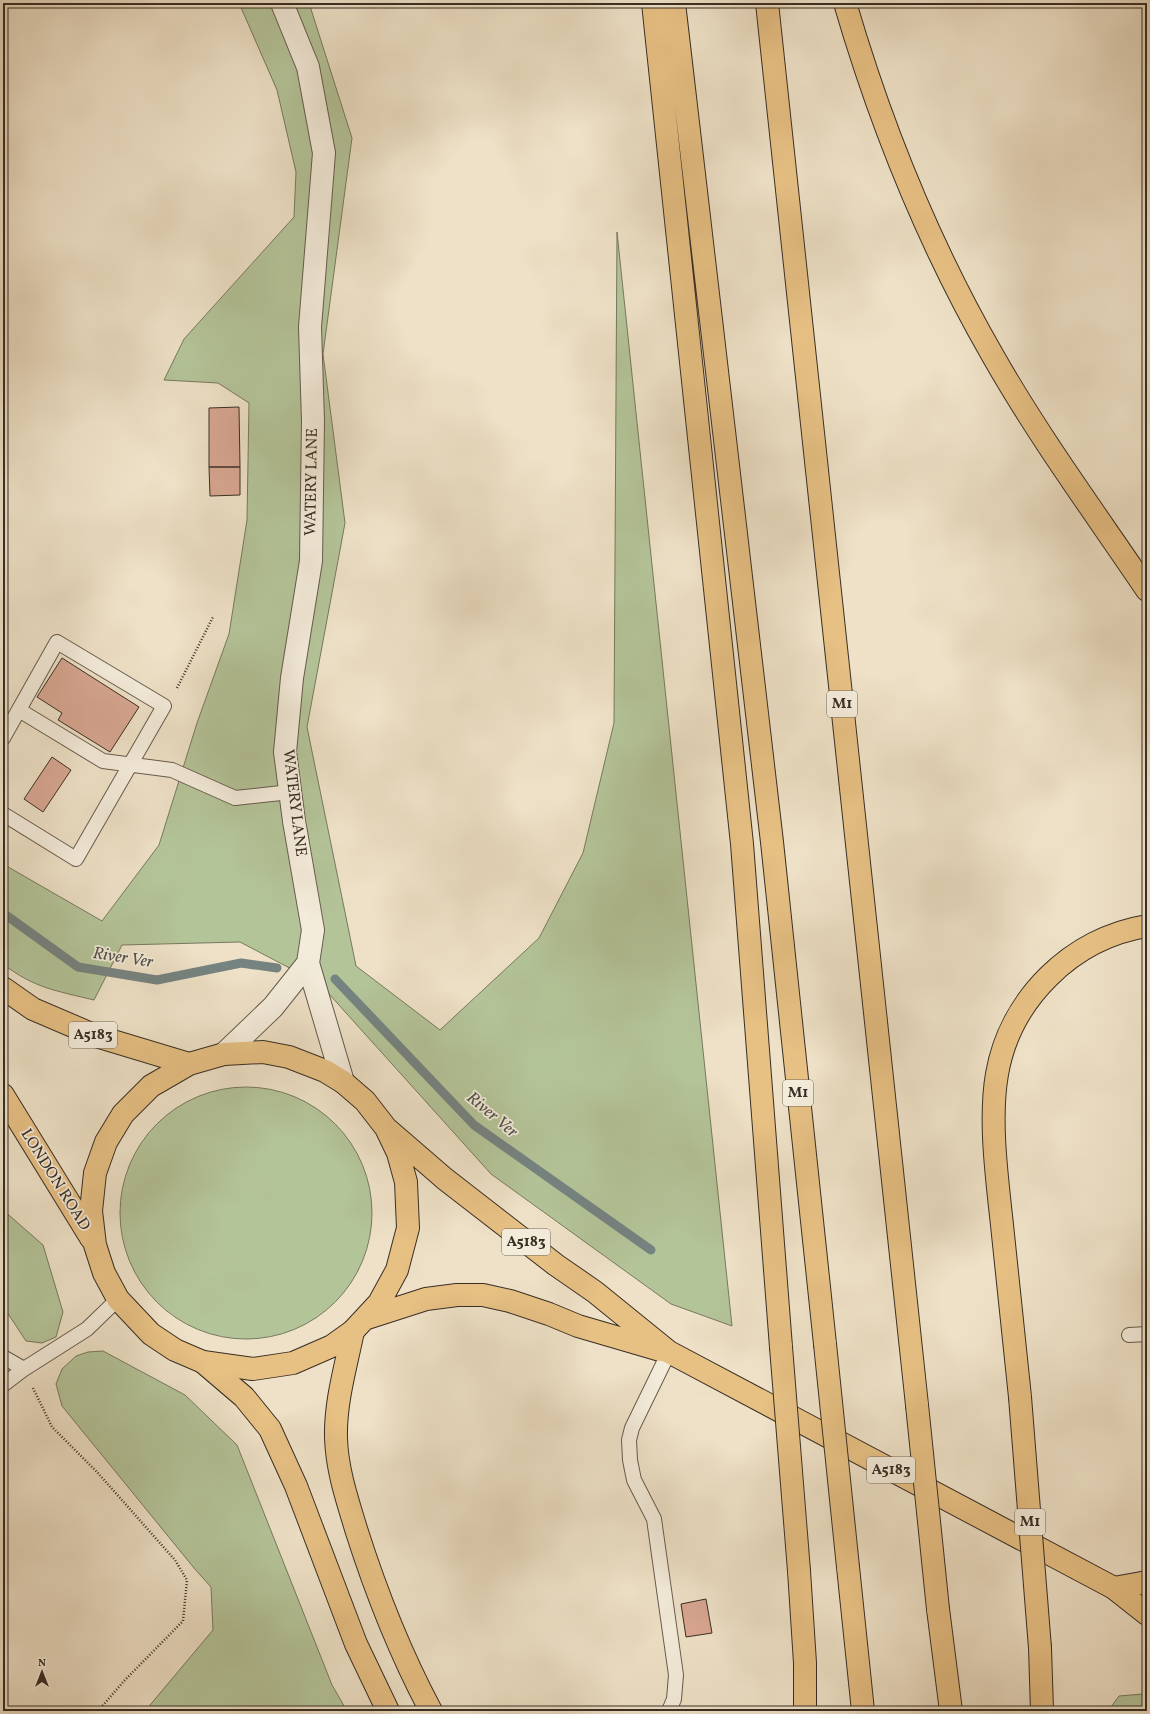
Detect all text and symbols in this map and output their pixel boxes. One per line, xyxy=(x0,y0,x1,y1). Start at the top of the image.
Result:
street label: WATERY LANE xyxy=(300,428,324,536)
road number: M1 xyxy=(827,691,857,717)
street label: WATERY LANE xyxy=(277,748,311,858)
water label: River Ver xyxy=(91,942,155,974)
road number: A5183 xyxy=(69,1022,117,1048)
road number: M1 xyxy=(783,1080,813,1106)
water label: River Ver xyxy=(461,1087,523,1144)
street label: LONDON ROAD xyxy=(15,1125,95,1235)
road number: A5183 xyxy=(502,1229,550,1255)
road number: A5183 xyxy=(867,1457,915,1483)
road number: M1 xyxy=(1015,1509,1045,1535)
north arrow xyxy=(22,1652,62,1692)
text: N xyxy=(38,1656,46,1671)

